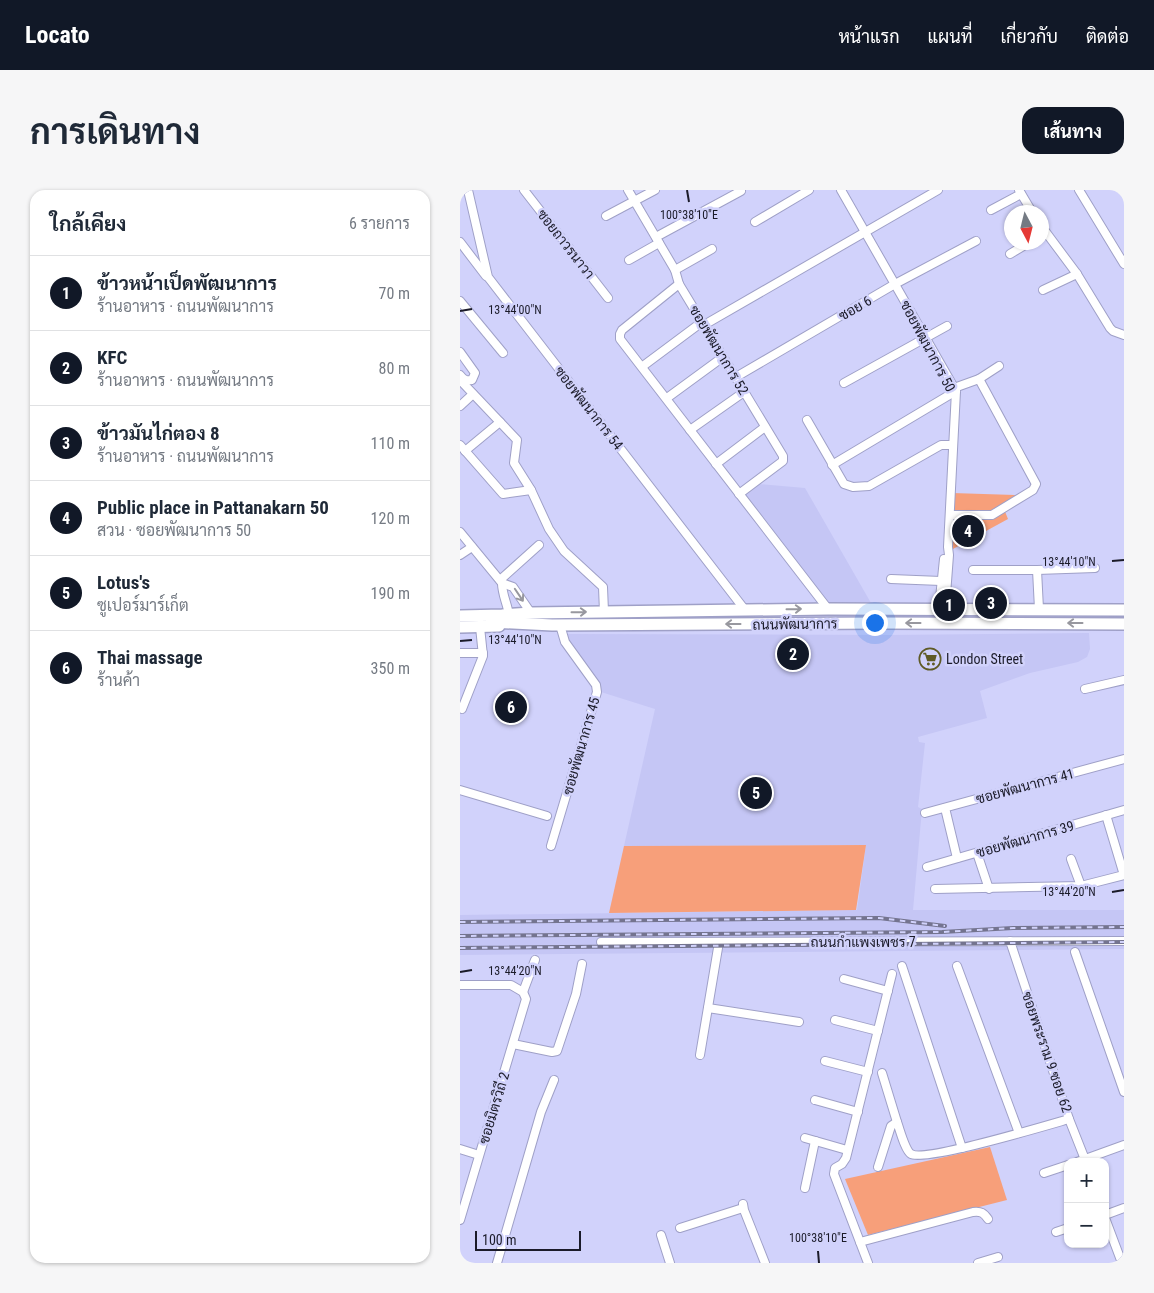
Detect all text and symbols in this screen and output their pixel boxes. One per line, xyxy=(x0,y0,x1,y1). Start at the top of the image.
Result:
text: Locato xyxy=(25,21,90,49)
text: หน้าแรก xyxy=(838,26,900,47)
text: แผนที่ xyxy=(928,26,972,47)
text: เกี่ยวกับ xyxy=(1000,26,1058,47)
text: ติดต่อ xyxy=(1086,26,1129,47)
button: เส้นทาง xyxy=(1022,107,1124,154)
text: การเดินทาง xyxy=(30,112,200,153)
north arrow xyxy=(1004,205,1049,250)
street label: ซอยถาวรนาวา xyxy=(534,206,598,282)
text: 100°38'10"E xyxy=(660,208,718,222)
text: ใกล้เคียง xyxy=(50,212,126,236)
text: 6 รายการ xyxy=(349,214,410,233)
text: ข้าวหน้าเป็ดพัฒนาการ xyxy=(97,272,277,295)
text: 1 xyxy=(62,284,70,303)
text: 70 m xyxy=(378,284,410,303)
street label: ซอย 6 xyxy=(836,292,874,324)
text: ร้านอาหาร · ถนนพัฒนาการ xyxy=(97,297,274,316)
street label: ซอยพัฒนาการ 50 xyxy=(897,298,959,394)
text: 13°44'00"N xyxy=(488,303,542,317)
street label: ซอยพัฒนาการ 52 xyxy=(686,303,752,397)
text: KFC xyxy=(97,346,127,369)
text: 2 xyxy=(62,359,70,378)
text: 80 m xyxy=(378,359,410,378)
street label: ซอยพัฒนาการ 54 xyxy=(552,363,626,453)
text: ร้านอาหาร · ถนนพัฒนาการ xyxy=(97,371,274,390)
text: ข้าวมันไก่ตอง 8 xyxy=(97,422,220,445)
text: 3 xyxy=(62,434,70,453)
text: 110 m xyxy=(371,434,410,453)
text: ร้านอาหาร · ถนนพัฒนาการ xyxy=(97,447,274,466)
text: Public place in Pattanakarn 50 xyxy=(97,496,329,519)
text: 4 xyxy=(62,509,70,528)
text: 120 m xyxy=(371,509,410,528)
pin: 4 xyxy=(952,512,984,550)
text: สวน · ซอยพัฒนาการ 50 xyxy=(97,521,251,540)
text: 13°44'10"N xyxy=(1042,555,1096,569)
text: Lotus's xyxy=(97,571,150,594)
text: 5 xyxy=(62,584,70,603)
text: 190 m xyxy=(371,584,410,603)
pin: 3 xyxy=(975,584,1007,622)
pin: 1 xyxy=(933,586,965,624)
one-way arrow xyxy=(514,588,524,602)
text: ซูเปอร์มาร์เก็ต xyxy=(97,596,189,615)
one-way arrow xyxy=(786,604,802,614)
one-way arrow xyxy=(571,607,587,617)
your location xyxy=(862,610,888,636)
street label: ถนนพัฒนาการ xyxy=(752,615,838,633)
one-way arrow xyxy=(905,618,922,628)
one-way arrow xyxy=(1068,618,1084,628)
one-way arrow xyxy=(725,619,742,629)
text: 13°44'10"N xyxy=(488,633,542,647)
pin: 2 xyxy=(777,635,809,673)
text: Thai massage xyxy=(97,646,203,669)
supermarket icon: London Street xyxy=(918,647,942,671)
place label: London Street xyxy=(946,651,1023,667)
text: 6 xyxy=(62,659,70,678)
text: 350 m xyxy=(371,659,410,678)
text: ร้านค้า xyxy=(97,671,140,690)
pin: 6 xyxy=(495,688,527,726)
street label: ซอยพัฒนาการ 45 xyxy=(559,695,603,797)
street label: ซอยพัฒนาการ 41 xyxy=(974,765,1076,807)
pin: 5 xyxy=(740,774,772,812)
street label: ซอยพัฒนาการ 39 xyxy=(974,817,1076,861)
text: 13°44'20"N xyxy=(1042,885,1096,899)
street label: ถนนกำแพงเพชร 7 xyxy=(810,934,916,950)
text: 13°44'20"N xyxy=(488,964,542,978)
street label: ซอยพระราม 9 ซอย 62 xyxy=(1019,990,1075,1115)
street label: ซอยมิตรวิถี 2 xyxy=(475,1070,513,1146)
map controls xyxy=(1064,1158,1109,1248)
button: + xyxy=(1064,1158,1109,1203)
button: − xyxy=(1064,1203,1109,1248)
scale bar xyxy=(475,1228,581,1251)
text: 100°38'10"E xyxy=(789,1231,847,1245)
text: 100 m xyxy=(482,1232,517,1248)

